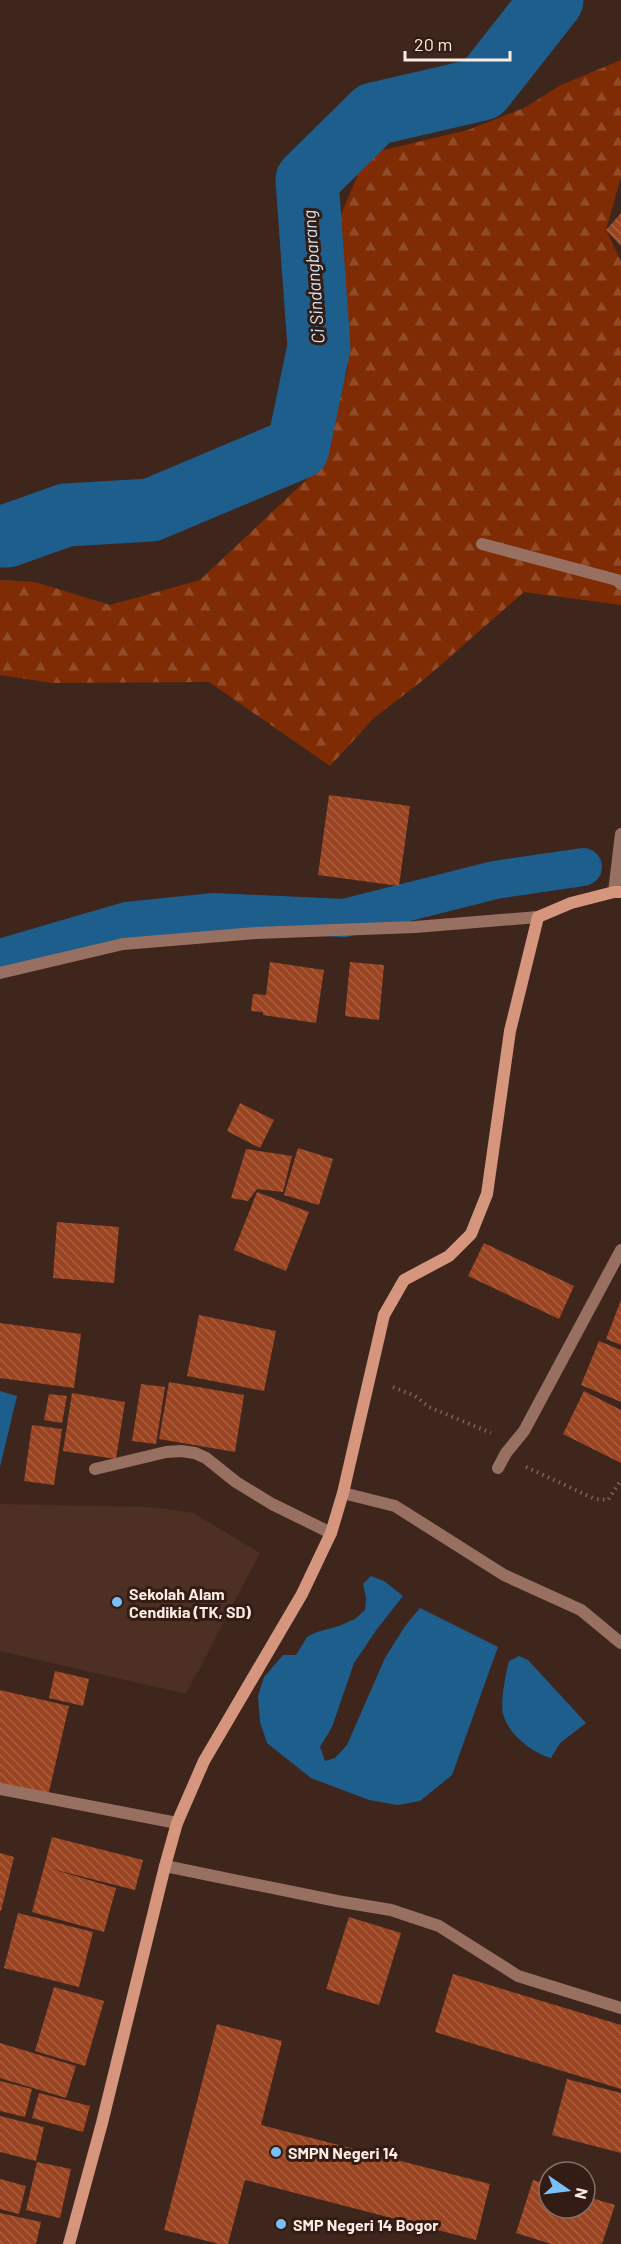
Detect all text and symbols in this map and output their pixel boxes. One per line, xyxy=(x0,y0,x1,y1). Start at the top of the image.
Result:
scale bar xyxy=(405,24,510,62)
text: 20 m xyxy=(414,33,452,55)
water label: Ci Sindangbarang xyxy=(297,210,329,344)
place label: Sekolah Alam Cendikia (TK, SD) xyxy=(129,1584,251,1621)
marker: Sekolah Alam Cendikia (TK, SD) xyxy=(110,1595,124,1609)
place label: SMPN Negeri 14 xyxy=(288,2143,398,2162)
marker: SMPN Negeri 14 xyxy=(269,2145,283,2159)
north arrow xyxy=(537,2160,597,2220)
text: N xyxy=(572,2186,593,2201)
place label: SMP Negeri 14 Bogor xyxy=(293,2215,438,2234)
marker: SMP Negeri 14 Bogor xyxy=(274,2217,288,2231)

